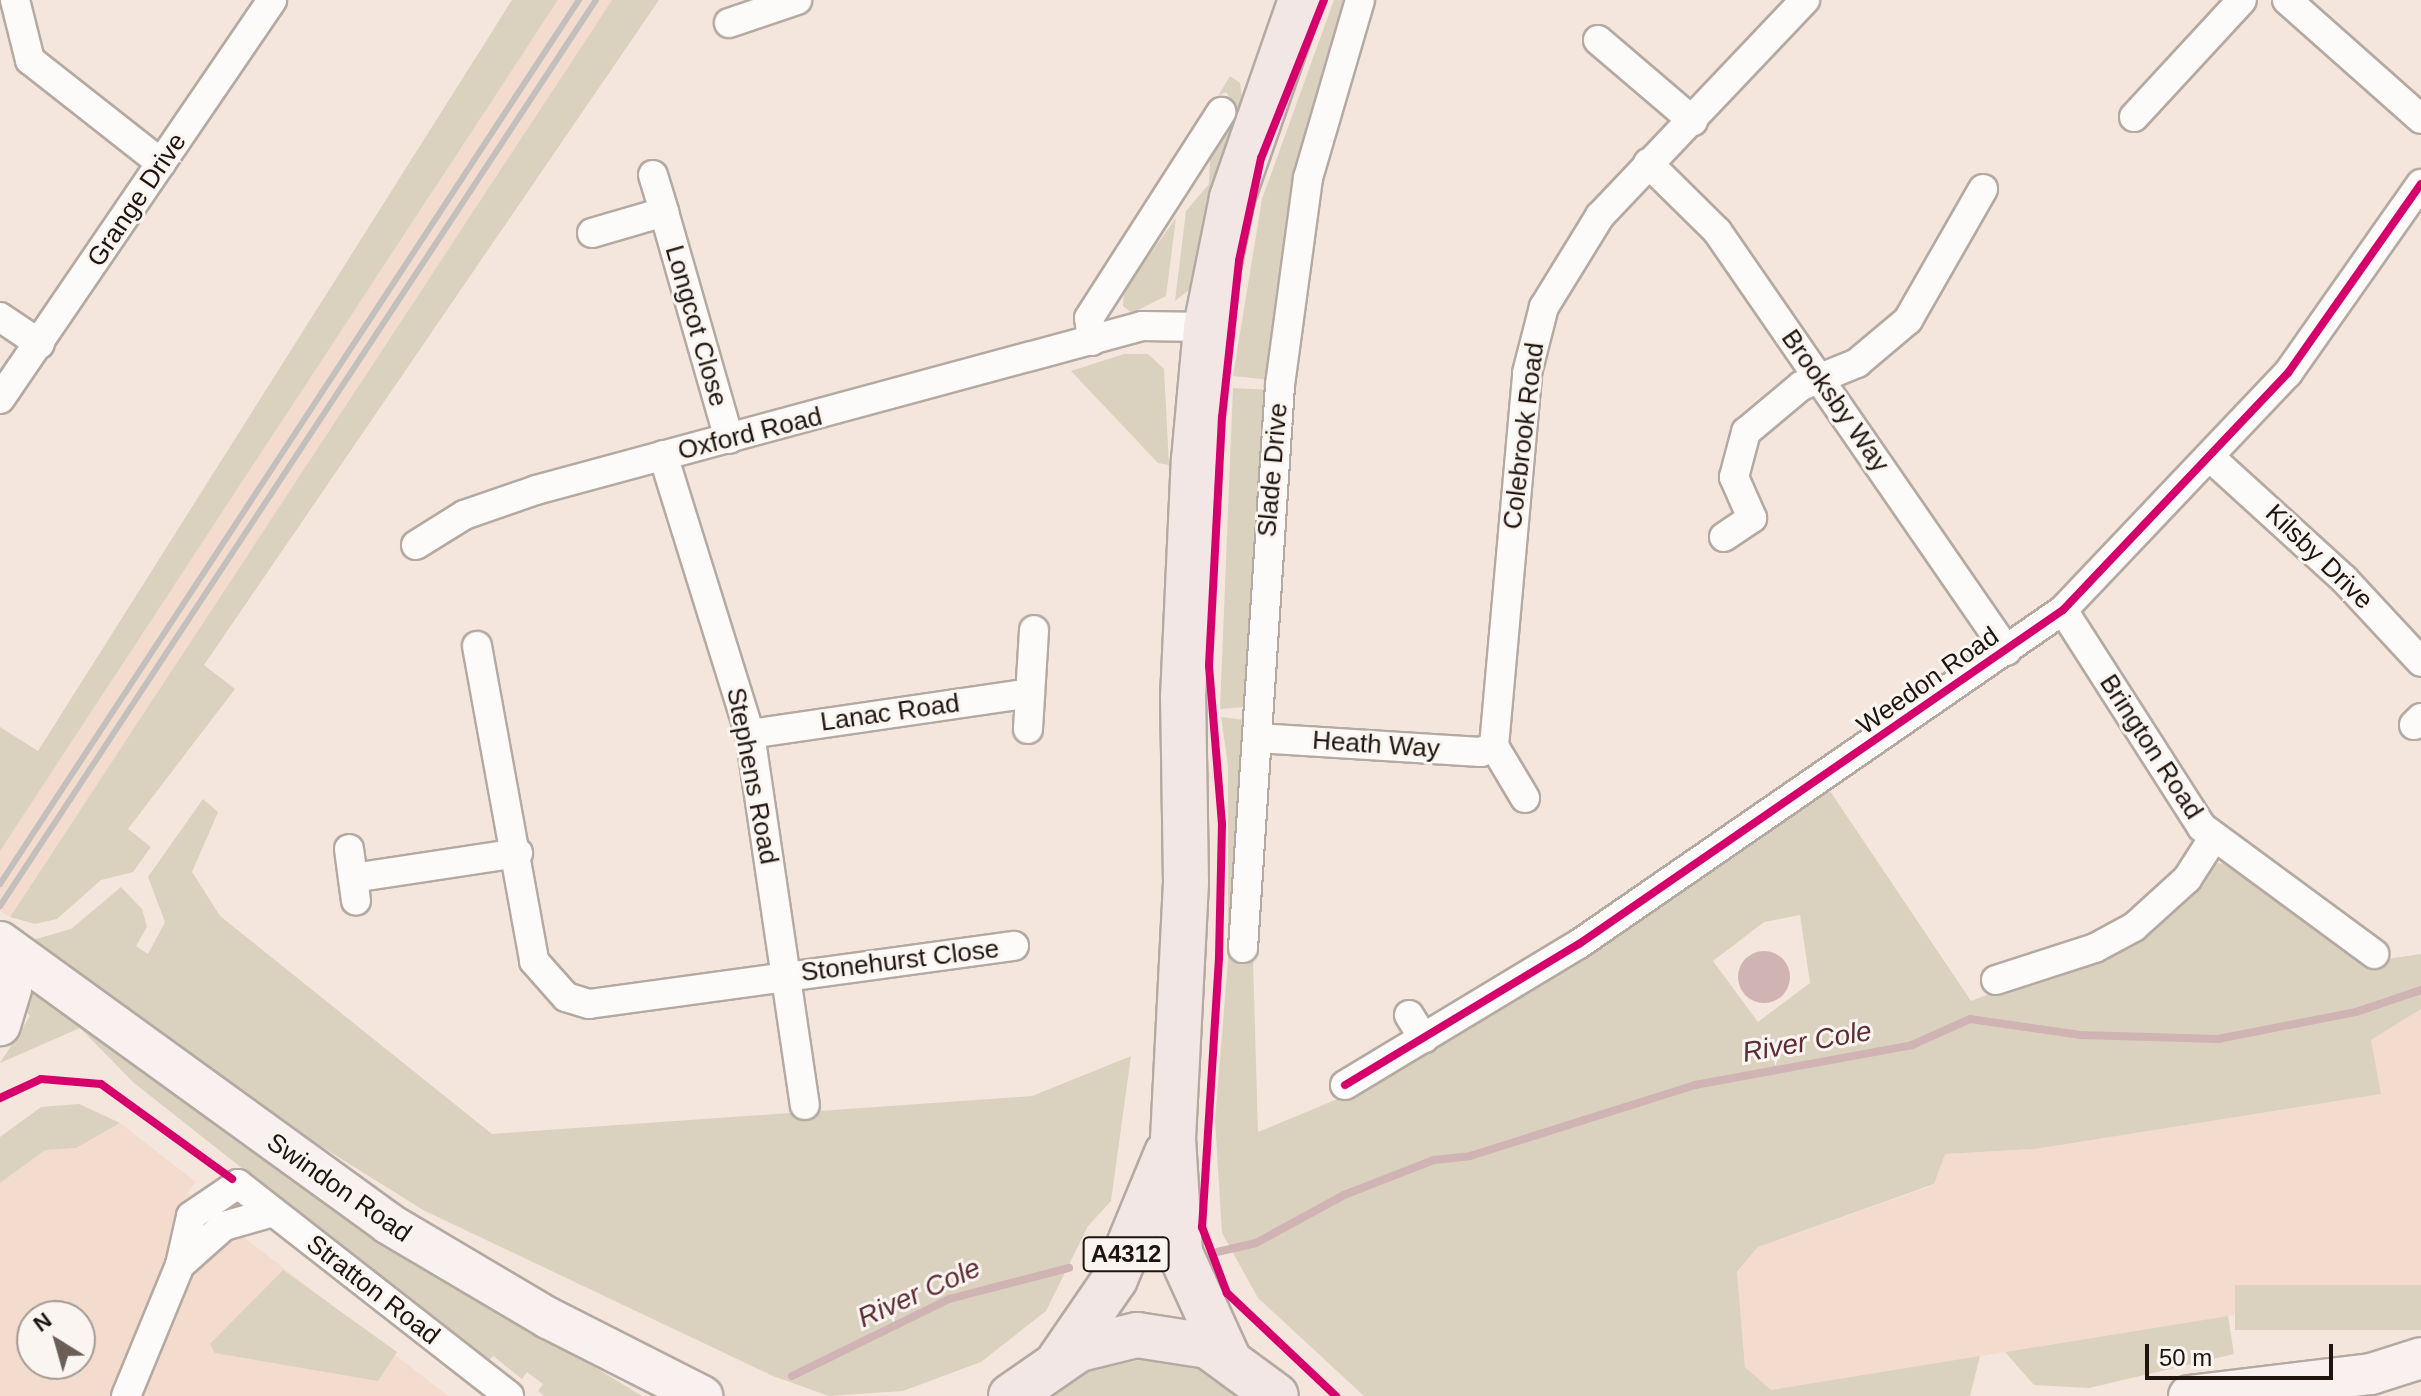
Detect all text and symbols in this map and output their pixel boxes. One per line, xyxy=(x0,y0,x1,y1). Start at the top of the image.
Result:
street label: Grange Drive xyxy=(81,127,193,273)
street label: Longcot Close xyxy=(658,242,734,410)
street label: Brooksby Way xyxy=(1774,324,1896,478)
street label: Colebrook Road xyxy=(1497,341,1551,531)
street label: Oxford Road xyxy=(675,401,825,467)
street label: Slade Drive xyxy=(1252,402,1294,538)
street label: Kilsby Drive xyxy=(2259,498,2379,616)
street label: Weedon Road xyxy=(1851,621,2005,741)
street label: Brington Road xyxy=(2093,669,2209,825)
street label: Stephens Road xyxy=(720,685,784,867)
street label: Lanac Road xyxy=(818,688,962,738)
street label: Heath Way xyxy=(1311,725,1441,765)
street label: Stonehurst Close xyxy=(799,933,1001,989)
water label: River Cole xyxy=(1740,1014,1874,1070)
street label: Swindon Road xyxy=(261,1127,417,1249)
street label: Stratton Road xyxy=(300,1228,446,1352)
road number: A4312 xyxy=(1082,1234,1170,1274)
water label: River Cole xyxy=(852,1251,986,1335)
north arrow xyxy=(16,1300,96,1380)
text: N xyxy=(29,1307,56,1337)
scale bar xyxy=(2149,1328,2337,1378)
text: 50 m xyxy=(2159,1344,2212,1371)

